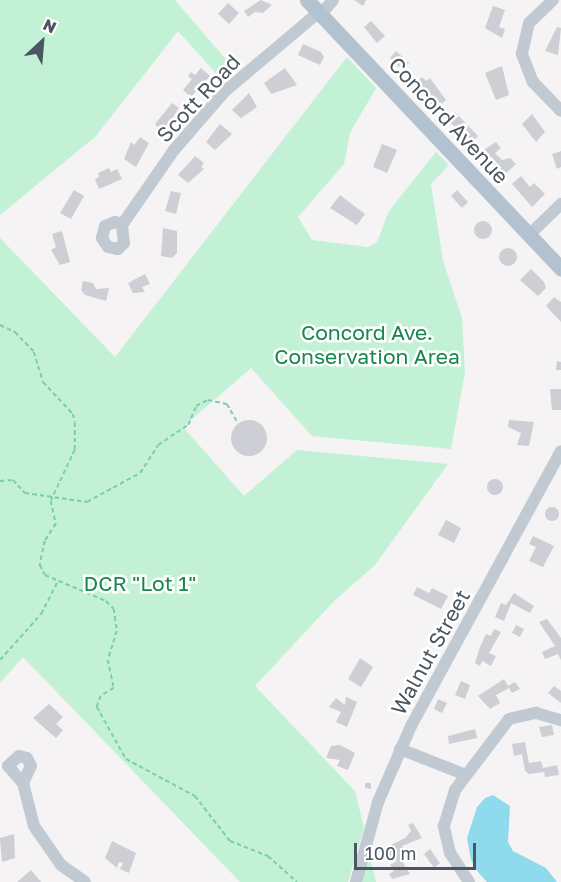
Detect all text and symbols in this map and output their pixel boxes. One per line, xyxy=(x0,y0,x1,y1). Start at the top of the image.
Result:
north arrow xyxy=(12,12,72,72)
text: N xyxy=(40,14,60,37)
street label: Scott Road xyxy=(151,49,245,147)
street label: Concord Avenue xyxy=(384,51,514,189)
park label: Concord Ave. Conservation Area xyxy=(274,319,460,369)
park label: DCR "Lot 1" xyxy=(83,570,197,596)
street label: Walnut Street xyxy=(385,585,475,719)
scale bar xyxy=(357,831,478,869)
text: 100 m xyxy=(365,842,416,864)

